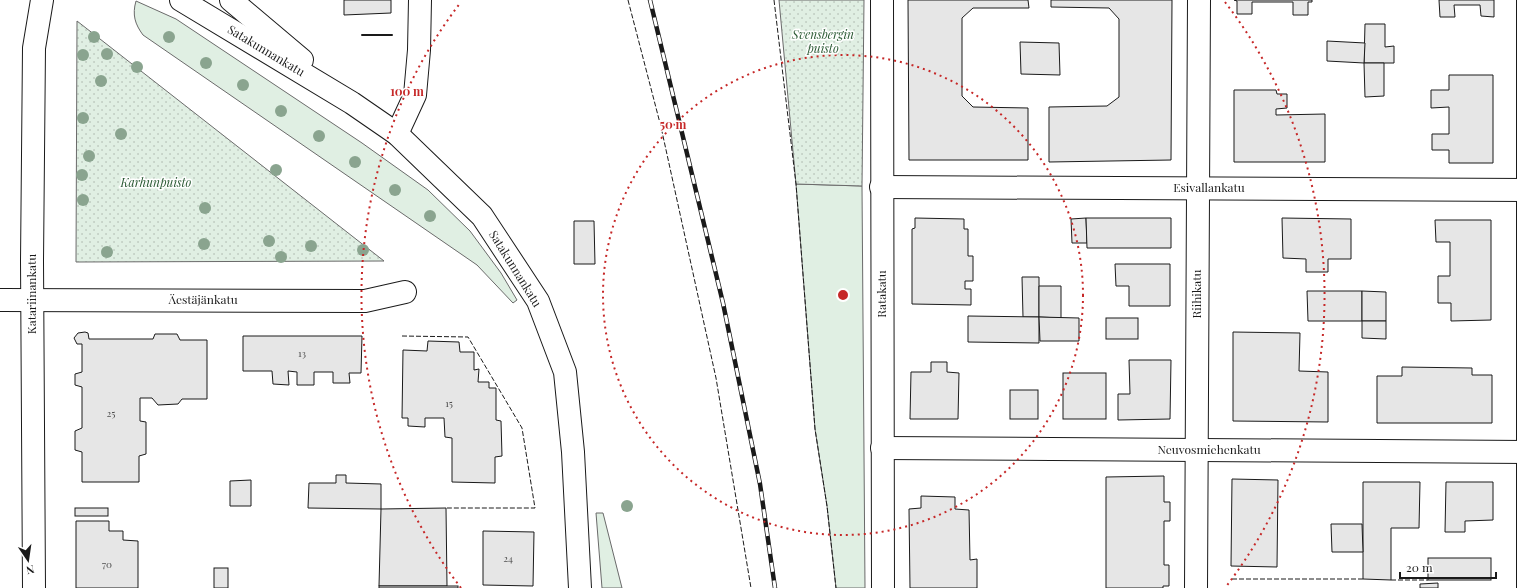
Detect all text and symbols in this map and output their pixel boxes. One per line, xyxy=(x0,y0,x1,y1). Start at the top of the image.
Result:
street label: Satakunnankatu xyxy=(225,21,308,80)
park label: Svensbergin puisto xyxy=(791,26,854,56)
text: 100 m xyxy=(390,83,424,99)
text: 50 m xyxy=(660,116,687,132)
park label: Karhunpuisto xyxy=(120,174,192,190)
street label: Esivallankatu xyxy=(1173,179,1245,195)
street label: Satakunnankatu xyxy=(486,227,546,310)
street label: Katariinankatu xyxy=(23,254,39,334)
street label: Riihikatu xyxy=(1188,269,1204,319)
street label: Ratakatu xyxy=(873,270,889,318)
centre of rings xyxy=(836,288,850,302)
street label: Äestäjänkatu xyxy=(167,291,238,307)
house number: 13 xyxy=(298,346,307,360)
house number: 15 xyxy=(445,396,453,410)
house number: 25 xyxy=(107,406,115,420)
street label: Neuvosmiehenkatu xyxy=(1157,441,1261,457)
north arrow xyxy=(8,540,48,580)
house number: 24 xyxy=(503,551,513,565)
scale bar xyxy=(1400,554,1496,580)
house number: 70 xyxy=(102,557,112,571)
text: 20 m xyxy=(1406,559,1433,575)
text: N xyxy=(25,562,36,578)

